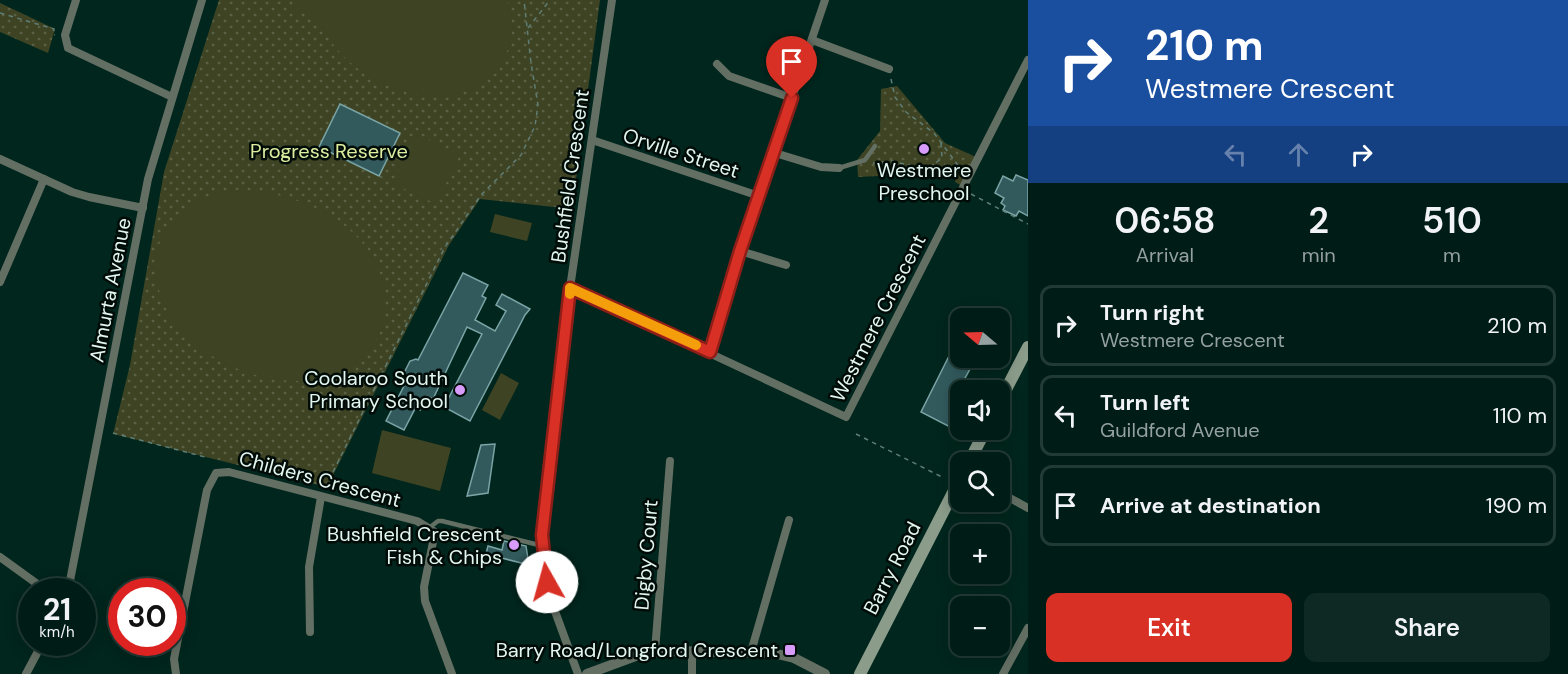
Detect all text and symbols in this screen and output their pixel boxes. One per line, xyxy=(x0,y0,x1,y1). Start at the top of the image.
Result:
text: 210 m xyxy=(1145,18,1263,73)
icon: right xyxy=(1046,24,1124,102)
pin xyxy=(766,36,817,98)
icon: arrive xyxy=(775,45,808,78)
text: Westmere Crescent xyxy=(1145,71,1395,106)
street label: Bushfield Crescent xyxy=(545,87,595,264)
street label: Orville Street xyxy=(620,122,742,184)
park label: Progress Reserve xyxy=(250,138,408,164)
icon: left xyxy=(1219,138,1252,171)
icon: ahead xyxy=(1282,138,1315,171)
icon: right xyxy=(1345,138,1378,171)
marker: Westmere Preschool xyxy=(917,142,931,156)
place label: Westmere Preschool xyxy=(877,157,971,206)
text: 06:58 xyxy=(1114,197,1215,244)
text: 2 xyxy=(1308,197,1329,244)
text: 510 xyxy=(1422,197,1482,244)
street label: Almurta Avenue xyxy=(83,216,137,364)
street label: Westmere Crescent xyxy=(824,230,932,406)
text: Arrival xyxy=(1136,242,1194,268)
text: min xyxy=(1302,242,1336,268)
text: m xyxy=(1443,242,1461,268)
text: Turn right xyxy=(1100,298,1205,327)
north arrow xyxy=(950,308,1010,368)
map controls xyxy=(950,308,1010,656)
icon: right xyxy=(1049,309,1082,342)
text: 210 m xyxy=(1487,311,1547,340)
text: Westmere Crescent xyxy=(1100,327,1285,353)
place label: Coolaroo South Primary School xyxy=(304,365,448,414)
button: sound xyxy=(950,380,1010,440)
marker: Coolaroo South Primary School xyxy=(453,383,467,397)
text: Turn left xyxy=(1100,388,1190,417)
icon: left xyxy=(1049,399,1082,432)
text: 110 m xyxy=(1493,401,1547,430)
text: Guildford Avenue xyxy=(1100,417,1260,443)
street label: Childers Crescent xyxy=(236,445,404,513)
button: search xyxy=(950,452,1010,512)
icon: arrive xyxy=(1049,489,1082,522)
text: Arrive at destination xyxy=(1100,491,1321,520)
text: 190 m xyxy=(1486,491,1547,520)
street label: Digby Court xyxy=(628,499,664,611)
street label: Barry Road xyxy=(858,517,926,619)
place label: Bushfield Crescent Fish & Chips xyxy=(327,521,502,570)
button: + xyxy=(950,524,1010,584)
marker: Bushfield Crescent Fish & Chips xyxy=(507,538,521,552)
position arrow xyxy=(515,550,579,614)
speed limit sign: 30 xyxy=(108,578,186,656)
text: 21 xyxy=(43,590,71,629)
button: Exit xyxy=(1046,593,1292,662)
button: Share xyxy=(1304,593,1550,662)
button: − xyxy=(950,596,1010,656)
text: km/h xyxy=(39,622,75,642)
place label: Barry Road/Longford Crescent xyxy=(496,637,778,663)
marker: Barry Road/Longford Crescent xyxy=(783,643,797,657)

